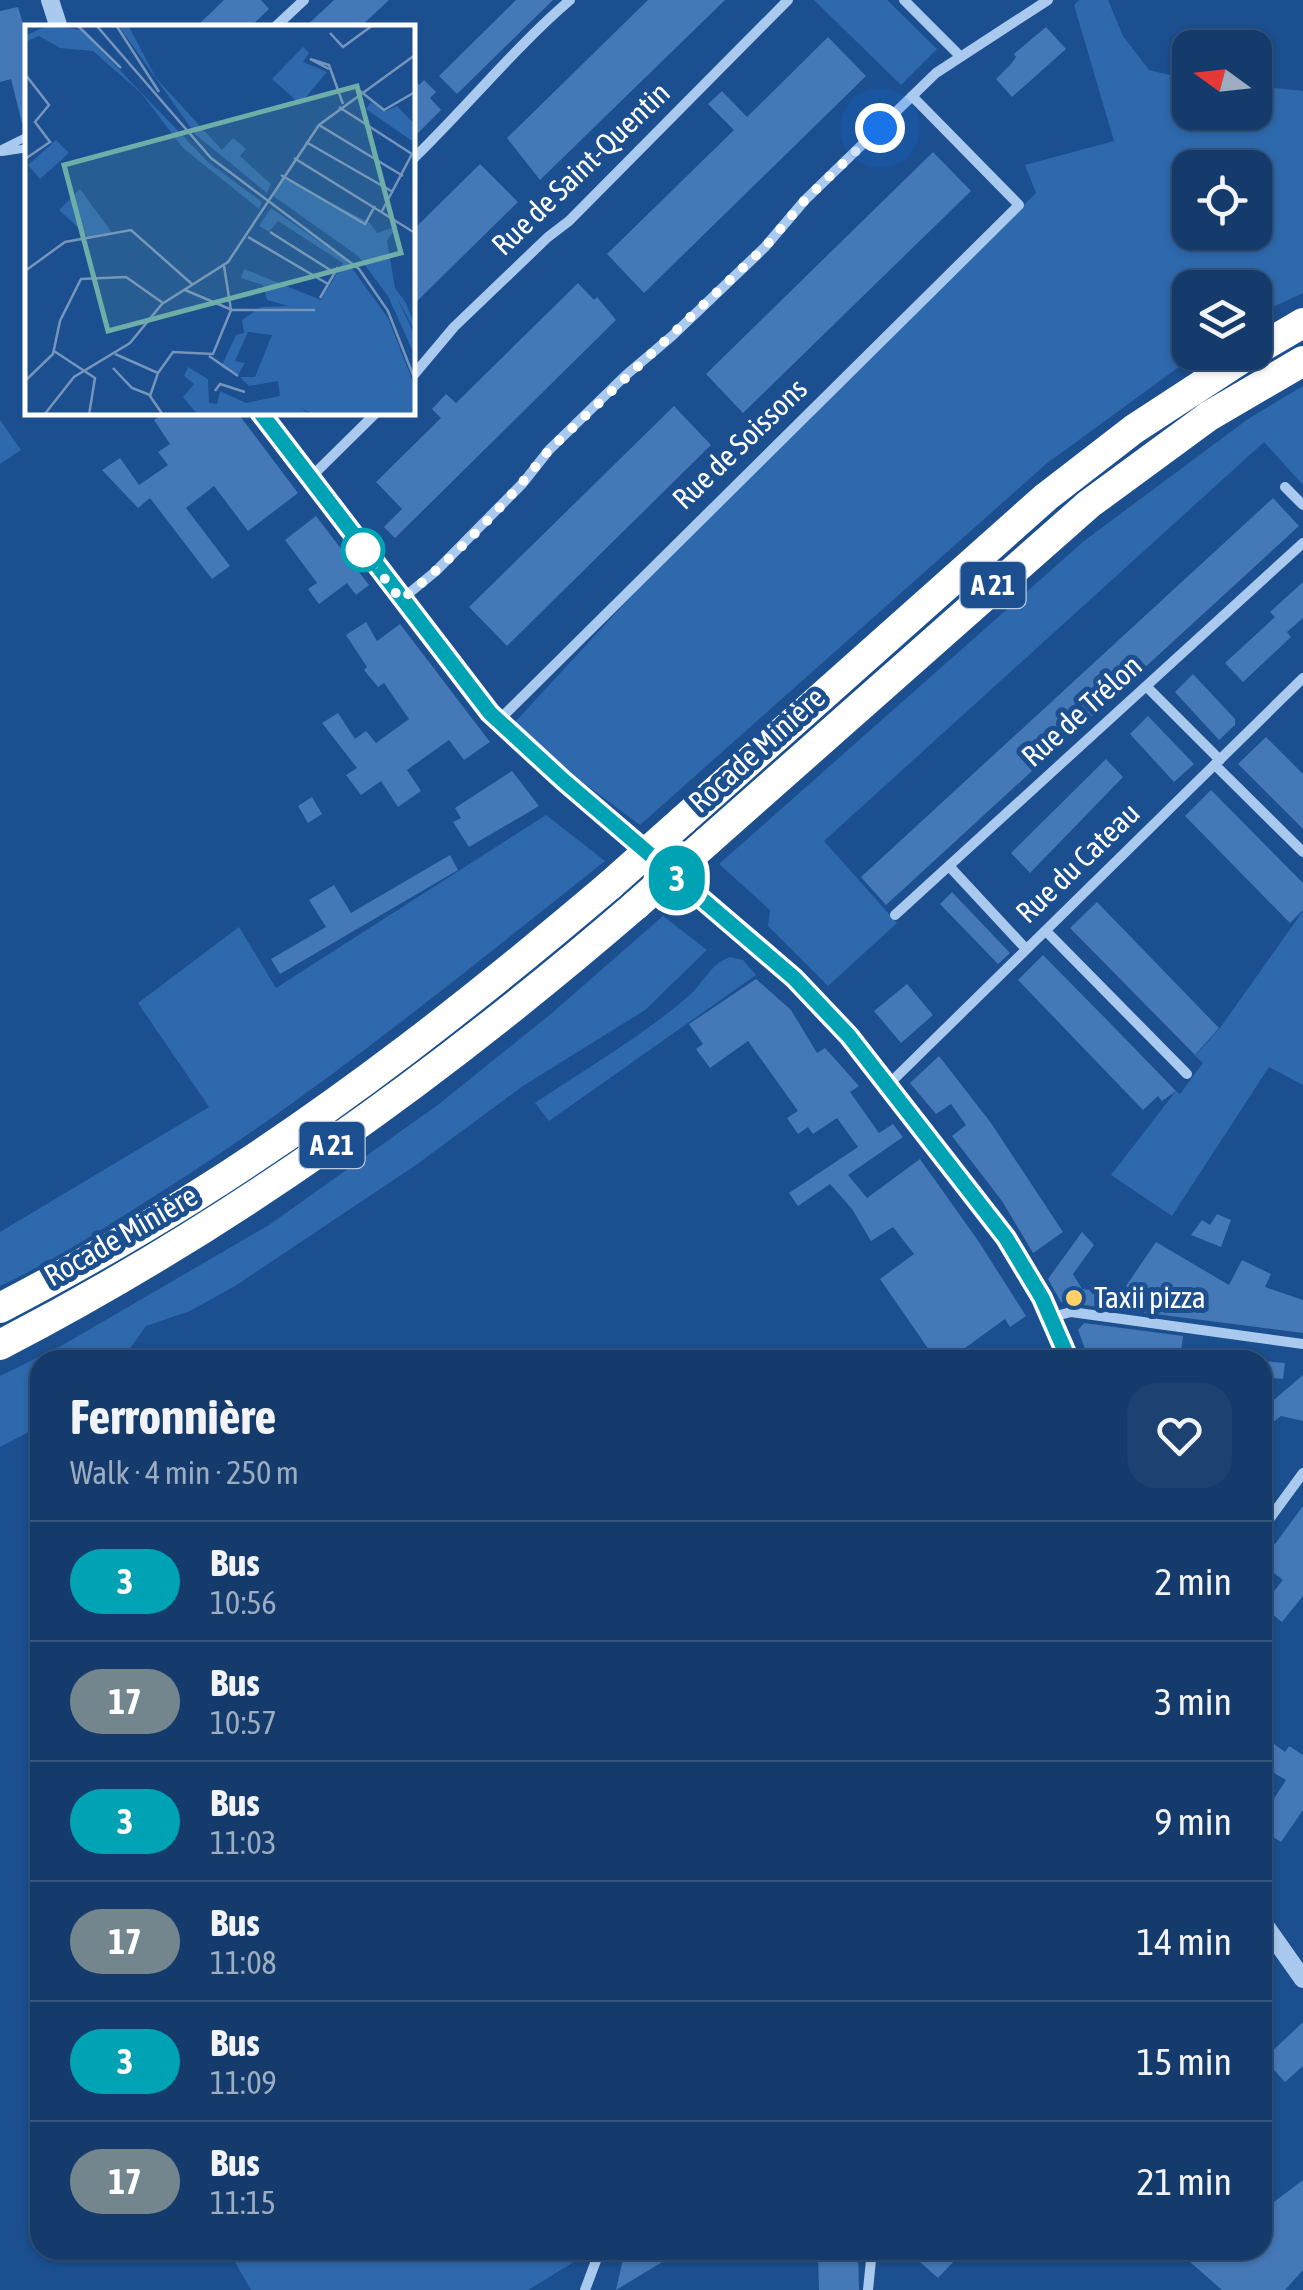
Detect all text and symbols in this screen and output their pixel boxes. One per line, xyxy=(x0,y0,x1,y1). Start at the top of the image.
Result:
inset map xyxy=(25,25,415,415)
north arrow xyxy=(1172,30,1272,130)
map controls xyxy=(1172,30,1272,370)
street label: Rue de Saint-Quentin xyxy=(484,75,676,262)
your location xyxy=(855,103,905,153)
button: locate xyxy=(1172,150,1272,250)
button: layers xyxy=(1172,270,1272,370)
street label: Rue de Soissons xyxy=(665,371,813,516)
unlabelled marker xyxy=(342,529,384,571)
road number: A 21 xyxy=(960,562,1026,608)
street label: Rue de Trélon xyxy=(1014,648,1148,773)
street label: Rocade Minière xyxy=(682,680,831,819)
street label: Rue du Cateau xyxy=(1009,795,1146,929)
line badge: 3 xyxy=(644,846,710,910)
text: 3 xyxy=(669,858,685,898)
road number: A 21 xyxy=(300,1122,364,1168)
street label: Rocade Minière xyxy=(38,1178,203,1293)
place label: Taxii pizza xyxy=(1094,1280,1206,1314)
marker: Taxii pizza xyxy=(1063,1287,1085,1309)
button: heart xyxy=(1127,1383,1232,1488)
text: Ferronnière xyxy=(70,1389,276,1444)
text: Walk · 4 min · 250 m xyxy=(70,1454,299,1491)
text: Bus xyxy=(210,1541,260,1584)
text: 2 min xyxy=(1154,1560,1232,1603)
text: 3 xyxy=(117,1561,133,1601)
text: 10:56 xyxy=(210,1584,277,1621)
text: Bus xyxy=(210,1661,260,1704)
text: 3 min xyxy=(1154,1680,1232,1723)
text: 17 xyxy=(109,1681,141,1721)
text: 10:57 xyxy=(210,1704,277,1741)
text: Bus xyxy=(210,1781,260,1824)
text: 9 min xyxy=(1154,1800,1232,1843)
text: 3 xyxy=(117,1801,133,1841)
text: 11:03 xyxy=(210,1824,277,1861)
text: Bus xyxy=(210,1901,260,1944)
text: 14 min xyxy=(1137,1920,1232,1963)
text: 17 xyxy=(109,1921,141,1961)
text: 11:08 xyxy=(210,1944,277,1981)
text: Bus xyxy=(210,2021,260,2064)
text: 15 min xyxy=(1137,2040,1232,2083)
text: 3 xyxy=(117,2041,133,2081)
text: 11:09 xyxy=(210,2064,277,2101)
text: Bus xyxy=(210,2141,260,2184)
text: 21 min xyxy=(1137,2160,1232,2203)
text: 17 xyxy=(109,2161,141,2201)
text: 11:15 xyxy=(210,2184,276,2221)

